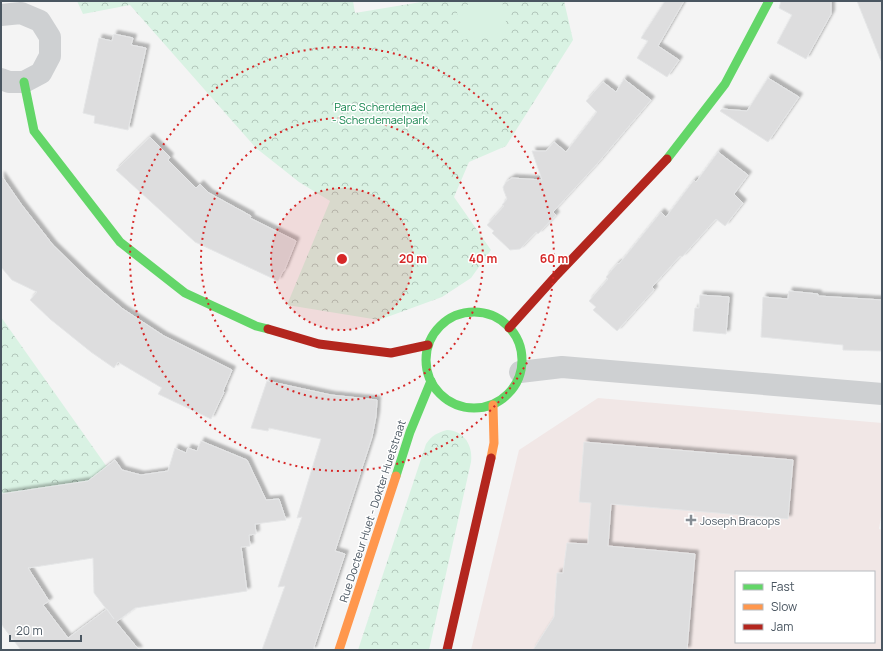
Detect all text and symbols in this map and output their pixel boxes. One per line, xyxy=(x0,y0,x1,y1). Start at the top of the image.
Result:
park label: Parc Scherdemael - Scherdemaelpark xyxy=(332,99,428,127)
text: 20 m xyxy=(399,250,427,267)
text: 40 m xyxy=(469,250,497,267)
text: 60 m xyxy=(540,250,568,267)
centre of rings xyxy=(335,252,349,266)
street label: Rue Docteur Huet - Dokter Huetstraat xyxy=(335,418,409,604)
place label: Joseph Bracops xyxy=(700,513,780,528)
marker: Joseph Bracops xyxy=(685,514,697,526)
legend xyxy=(735,571,875,643)
text: Fast xyxy=(771,578,795,595)
text: Slow xyxy=(771,598,797,615)
scale bar xyxy=(10,617,81,643)
text: Jam xyxy=(771,618,793,635)
text: 20 m xyxy=(16,622,43,639)

